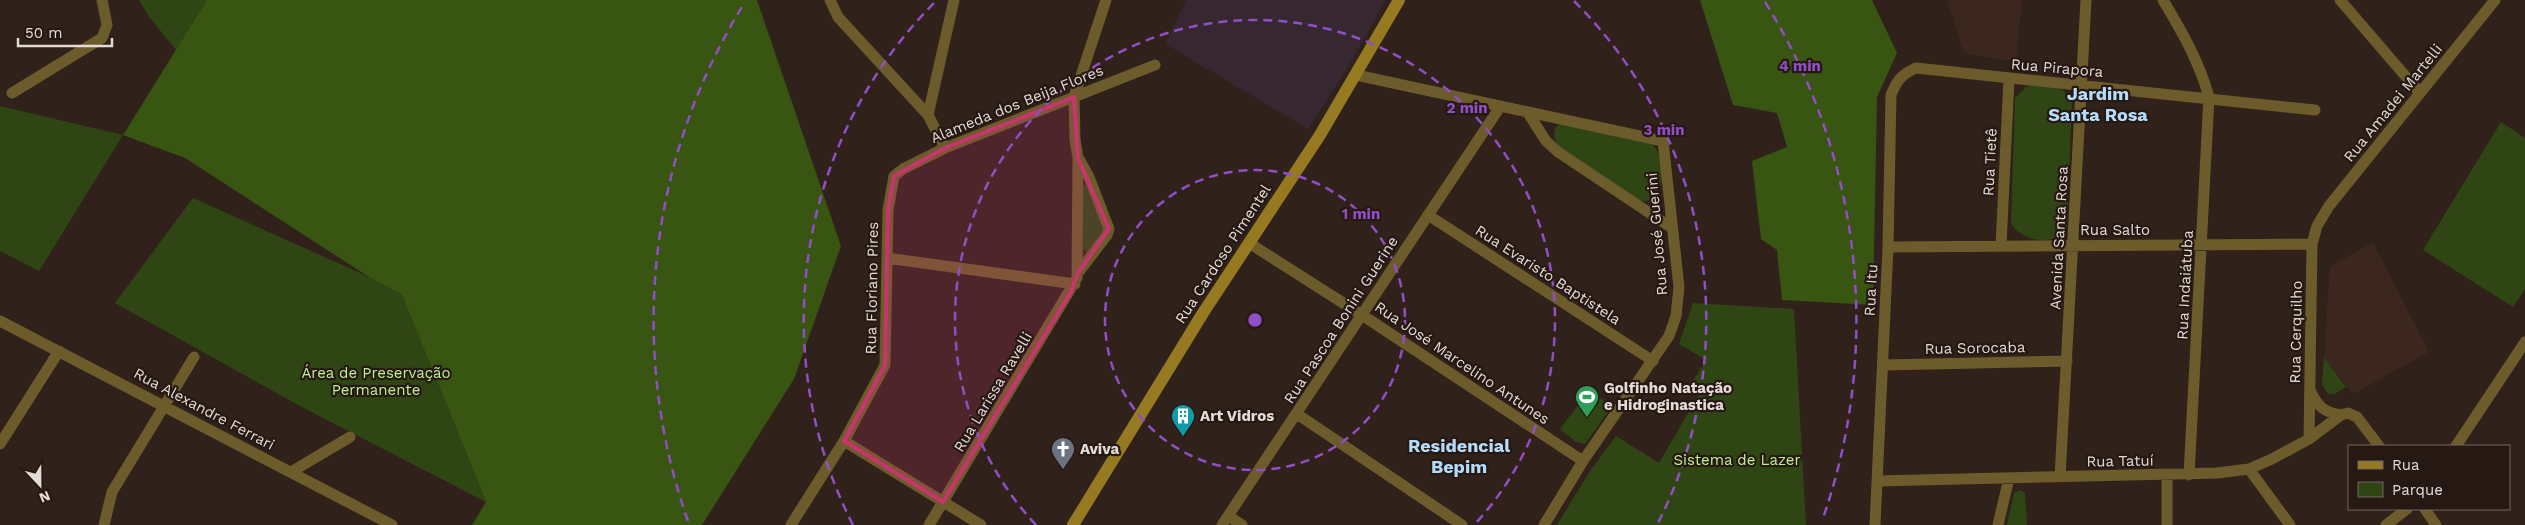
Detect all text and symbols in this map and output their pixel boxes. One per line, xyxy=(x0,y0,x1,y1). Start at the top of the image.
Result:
scale bar xyxy=(18,15,111,47)
text: 50 m xyxy=(25,24,62,42)
street label: Rua Amadei Martelli xyxy=(2340,40,2446,166)
street label: Rua Pirapora xyxy=(2010,55,2104,81)
text: 4 min xyxy=(1779,57,1821,75)
street label: Alameda dos Beija Flores xyxy=(928,61,1106,147)
district label: Jardim Santa Rosa xyxy=(2048,83,2148,125)
text: 2 min xyxy=(1446,99,1488,117)
text: 3 min xyxy=(1644,121,1684,139)
street label: Rua Tietê xyxy=(1979,128,2001,196)
street label: Avenida Santa Rosa xyxy=(2046,165,2072,310)
street label: Rua José Guerini xyxy=(1643,172,1671,296)
street label: Rua Cardoso Pimentel xyxy=(1171,181,1275,327)
text: 1 min xyxy=(1342,205,1380,223)
street label: Rua Floriano Pires xyxy=(862,221,882,354)
street label: Rua Evaristo Baptistela xyxy=(1472,221,1624,329)
street label: Rua Salto xyxy=(2080,221,2150,239)
street label: Rua Indaiátuba xyxy=(2173,229,2197,340)
street label: Rua Pascoa Bonini Guerine xyxy=(1280,233,1402,407)
street label: Rua Itu xyxy=(1861,263,1881,317)
street label: Rua Cerquilho xyxy=(2286,281,2306,383)
street label: Rua José Marcelino Antunes xyxy=(1371,298,1553,428)
centre of rings xyxy=(1246,311,1264,329)
street label: Rua Larissa Ravelli xyxy=(950,329,1036,455)
street label: Rua Sorocaba xyxy=(1925,338,2026,358)
street label: Rua Alexandre Ferrari xyxy=(131,364,277,454)
park label: Área de Preservação Permanente xyxy=(301,364,451,399)
place label: Golfinho Natação e Hidroginastica xyxy=(1604,379,1732,414)
sports icon: Golfinho Natação e Hidroginastica xyxy=(1574,384,1600,418)
building icon: Art Vidros xyxy=(1170,403,1196,437)
place label: Art Vidros xyxy=(1200,407,1274,425)
district label: Residencial Bepim xyxy=(1408,435,1510,477)
church icon: Aviva xyxy=(1050,436,1076,470)
place label: Aviva xyxy=(1080,440,1119,458)
legend xyxy=(2348,445,2510,510)
park label: Sistema de Lazer xyxy=(1673,451,1801,469)
street label: Rua Tatuí xyxy=(2086,451,2154,471)
text: Rua xyxy=(2392,456,2420,474)
north arrow xyxy=(15,460,65,510)
text: Parque xyxy=(2392,481,2443,499)
text: N xyxy=(37,488,53,506)

